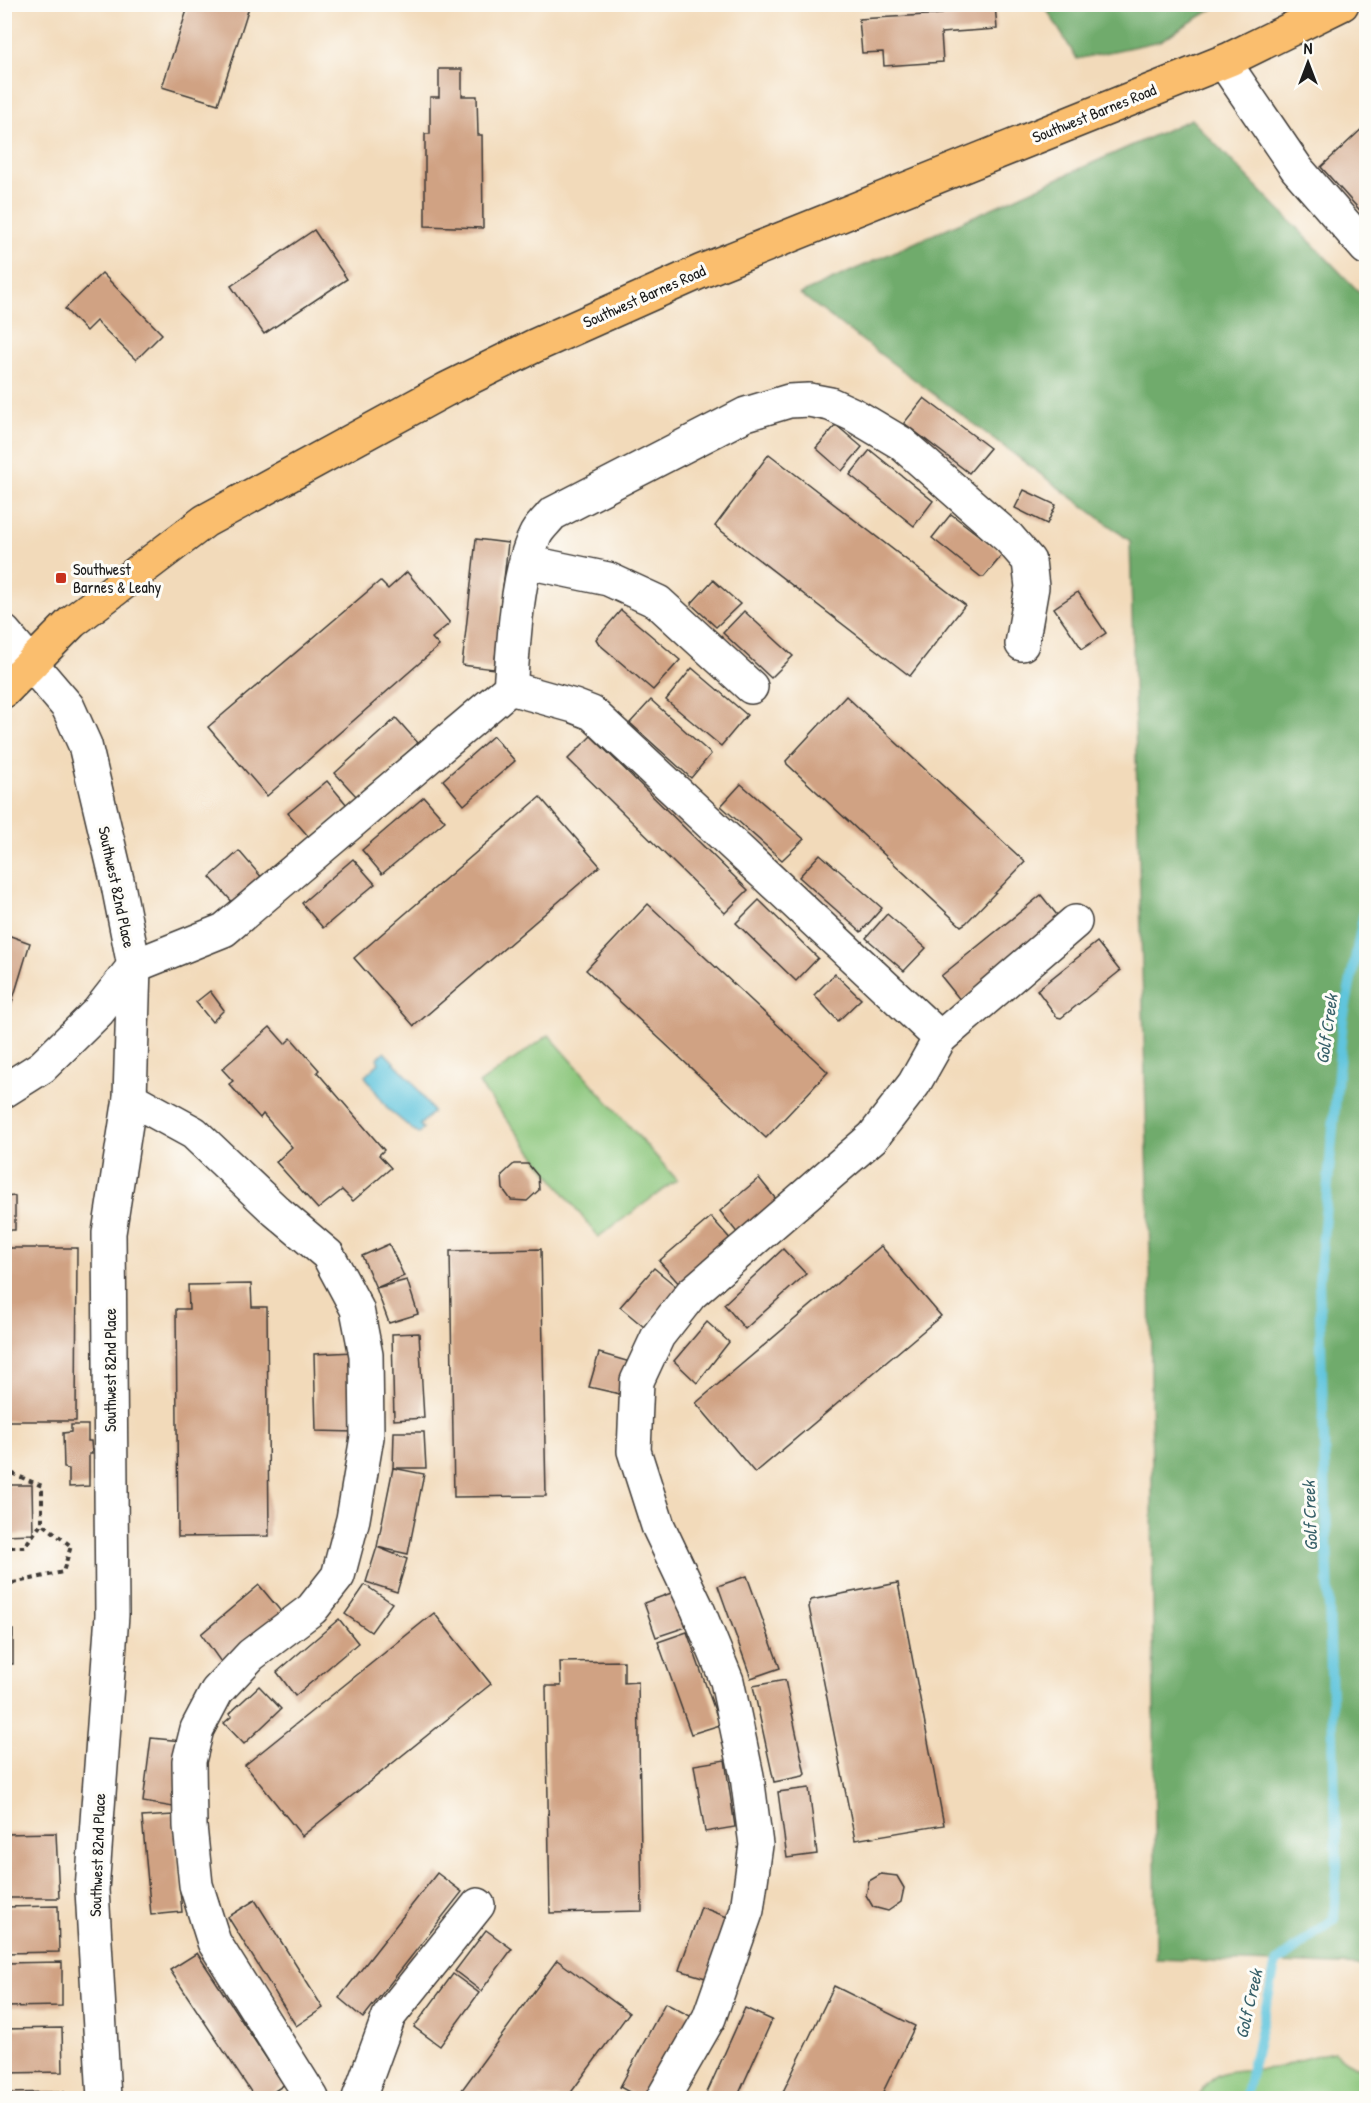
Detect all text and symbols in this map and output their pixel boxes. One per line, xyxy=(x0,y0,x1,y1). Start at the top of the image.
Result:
north arrow xyxy=(1278,33,1338,93)
text: N xyxy=(1304,37,1313,59)
street label: Southwest Barnes Road xyxy=(1029,78,1159,148)
street label: Southwest Barnes Road xyxy=(579,259,709,333)
place label: Southwest Barnes & Leahy xyxy=(73,558,161,598)
marker: Southwest Barnes & Leahy xyxy=(54,571,68,585)
street label: Southwest 82nd Place xyxy=(93,824,141,951)
water label: Golf Creek xyxy=(1309,991,1344,1065)
street label: Southwest 82nd Place xyxy=(99,1307,121,1432)
water label: Golf Creek xyxy=(1296,1479,1323,1551)
street label: Southwest 82nd Place xyxy=(84,1792,110,1917)
water label: Golf Creek xyxy=(1228,1966,1269,2041)

